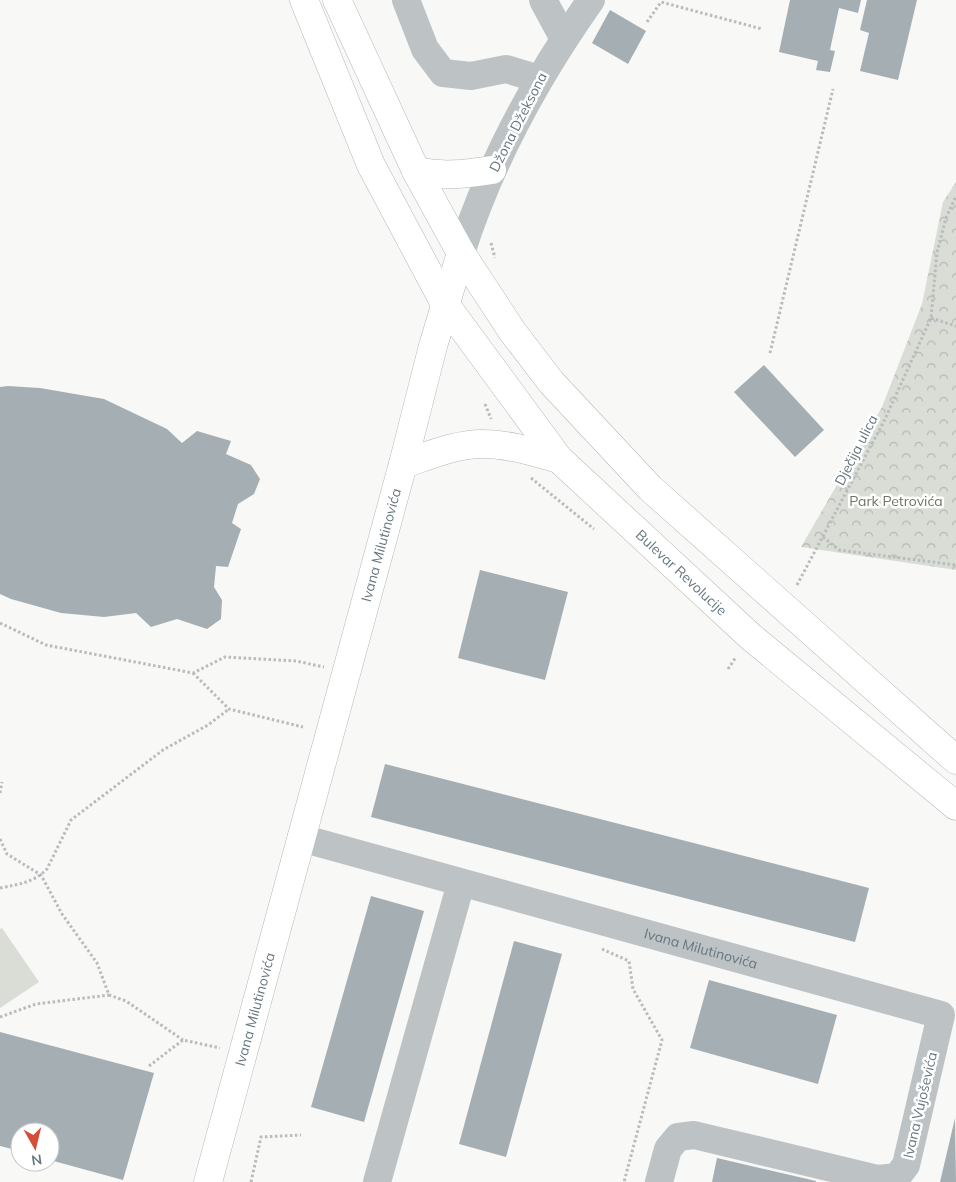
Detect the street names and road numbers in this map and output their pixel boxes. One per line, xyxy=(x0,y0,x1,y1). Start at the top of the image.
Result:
street label: Džona Džeksona xyxy=(485,69,551,175)
street label: Dječija ulica xyxy=(830,412,882,488)
street label: Ivana Milutinovića xyxy=(357,486,405,604)
street label: Bulevar Revolucije xyxy=(632,526,731,619)
street label: Ivana Milutinovića xyxy=(642,924,760,973)
street label: Ivana Milutinovića xyxy=(231,951,279,1068)
street label: Ivana Vujoševića xyxy=(899,1050,941,1160)

